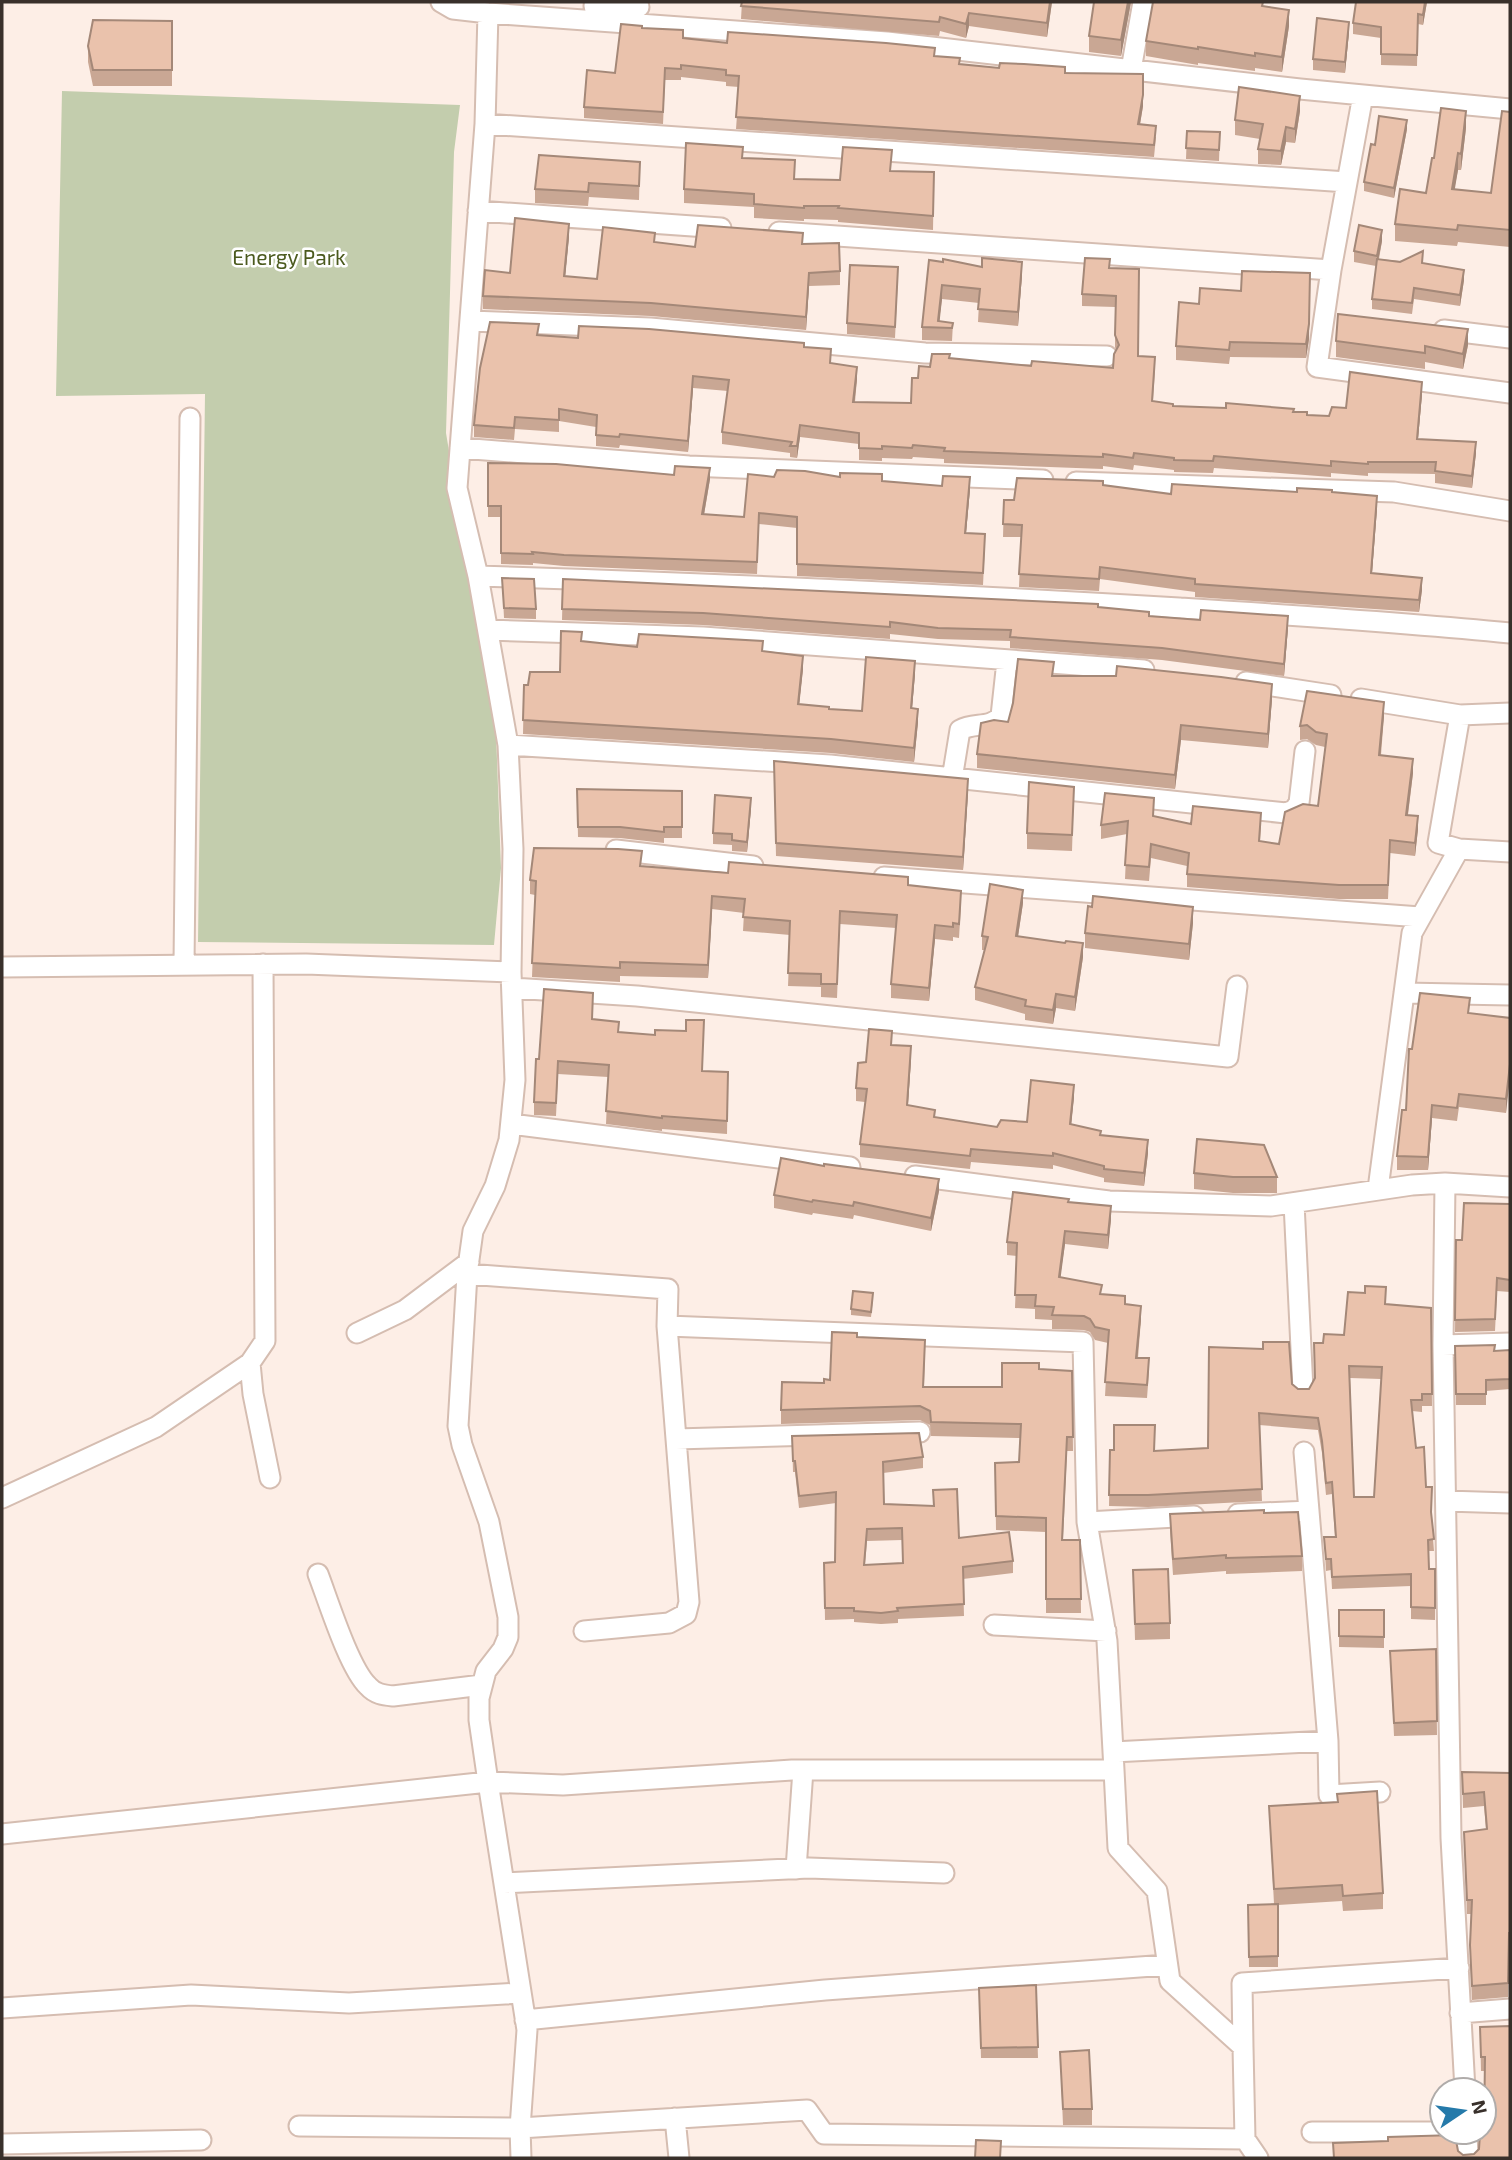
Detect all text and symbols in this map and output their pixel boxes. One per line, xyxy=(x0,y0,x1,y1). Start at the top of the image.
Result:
park label: Energy Park xyxy=(232,244,346,269)
north arrow xyxy=(1428,2076,1498,2146)
text: N xyxy=(1467,2098,1493,2116)

